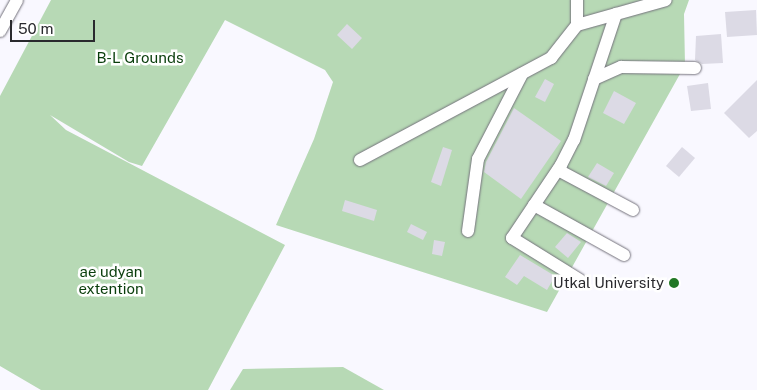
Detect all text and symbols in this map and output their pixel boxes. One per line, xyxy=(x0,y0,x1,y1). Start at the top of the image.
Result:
scale bar xyxy=(12,10,98,42)
text: 50 m xyxy=(18,20,53,37)
park label: B-L Grounds xyxy=(96,49,184,67)
park label: ae udyan extention xyxy=(78,262,144,297)
place label: Utkal University xyxy=(553,274,664,292)
marker: Utkal University xyxy=(668,277,680,289)

